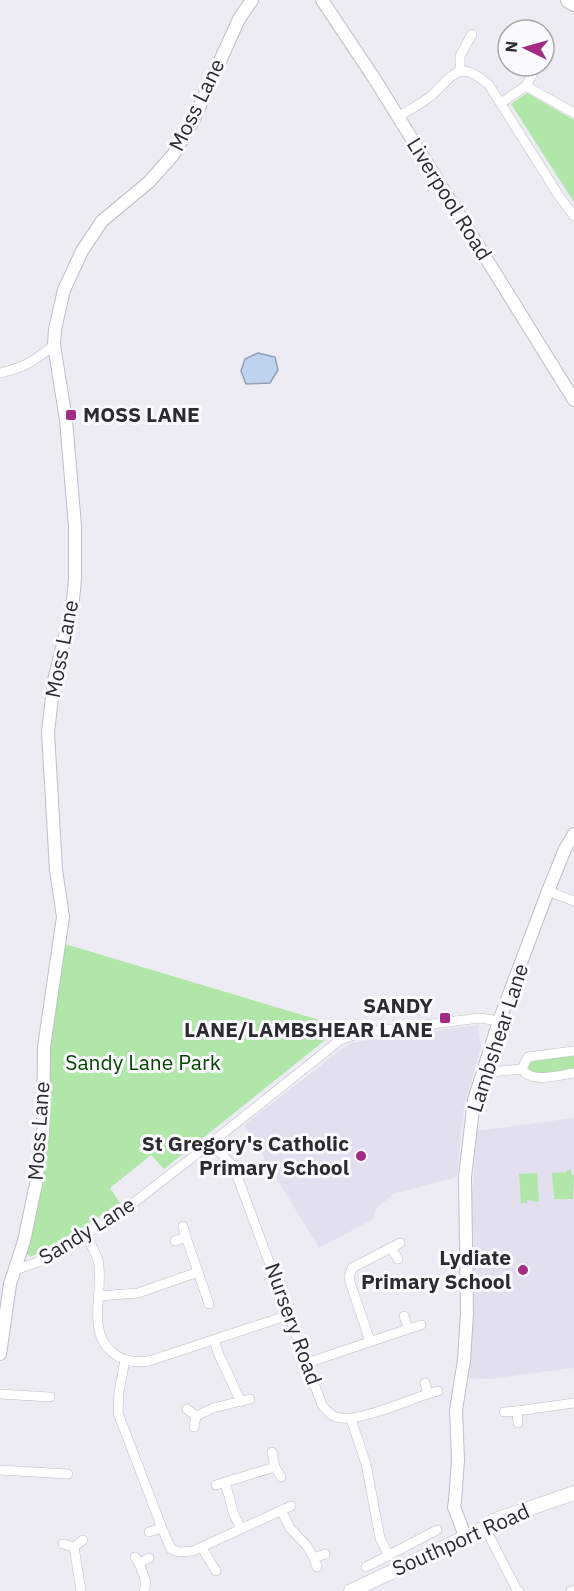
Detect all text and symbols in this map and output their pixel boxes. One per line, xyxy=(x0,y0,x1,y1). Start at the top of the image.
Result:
north arrow xyxy=(496,18,556,78)
text: N xyxy=(501,40,522,53)
street label: Moss Lane xyxy=(162,54,230,155)
street label: Liverpool Road xyxy=(401,132,499,265)
place label: MOSS LANE xyxy=(83,400,200,428)
marker: MOSS LANE xyxy=(64,408,78,422)
street label: Moss Lane xyxy=(38,597,84,700)
street label: Lambshear Lane xyxy=(460,960,534,1116)
place label: SANDY LANE/LAMBSHEAR LANE xyxy=(184,991,433,1043)
marker: SANDY LANE/LAMBSHEAR LANE xyxy=(438,1011,452,1025)
park label: Sandy Lane Park xyxy=(65,1048,221,1076)
street label: Moss Lane xyxy=(21,1080,55,1181)
place label: St Gregory's Catholic Primary School xyxy=(142,1129,349,1181)
marker: St Gregory's Catholic Primary School xyxy=(354,1149,368,1163)
street label: Sandy Lane xyxy=(33,1190,140,1271)
place label: Lydiate Primary School xyxy=(361,1243,511,1295)
street label: Nursery Road xyxy=(259,1259,329,1389)
marker: Lydiate Primary School xyxy=(516,1263,530,1277)
street label: Southport Road xyxy=(388,1496,534,1582)

